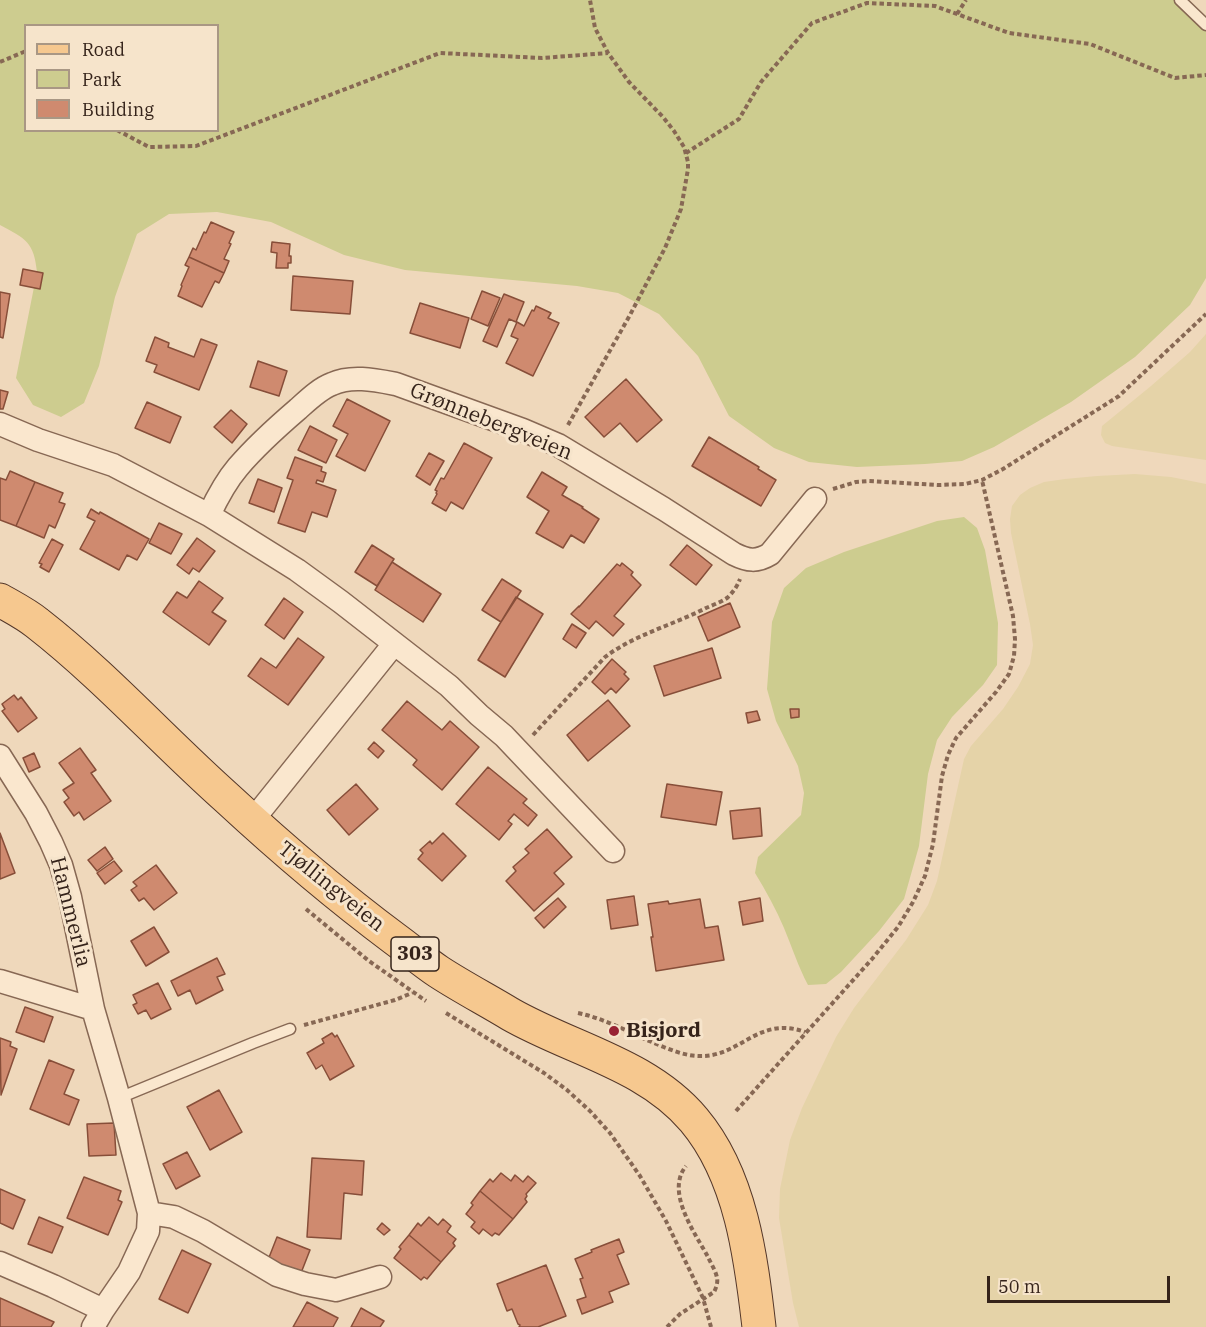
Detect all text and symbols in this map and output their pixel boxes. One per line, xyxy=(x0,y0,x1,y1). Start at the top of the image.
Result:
legend xyxy=(24,24,219,132)
text: Road xyxy=(82,38,125,61)
text: Park xyxy=(82,68,121,91)
text: Building xyxy=(82,98,154,121)
street label: Grønnebergveien xyxy=(406,378,576,466)
street label: Tjøllingveien xyxy=(273,836,389,938)
street label: Hammerlia xyxy=(44,854,96,970)
road number: 303 xyxy=(391,937,439,971)
place label: Bisjord xyxy=(626,1018,701,1044)
marker: Bisjord xyxy=(607,1024,621,1038)
scale bar xyxy=(990,1264,1173,1302)
text: 50 m xyxy=(998,1275,1041,1298)

